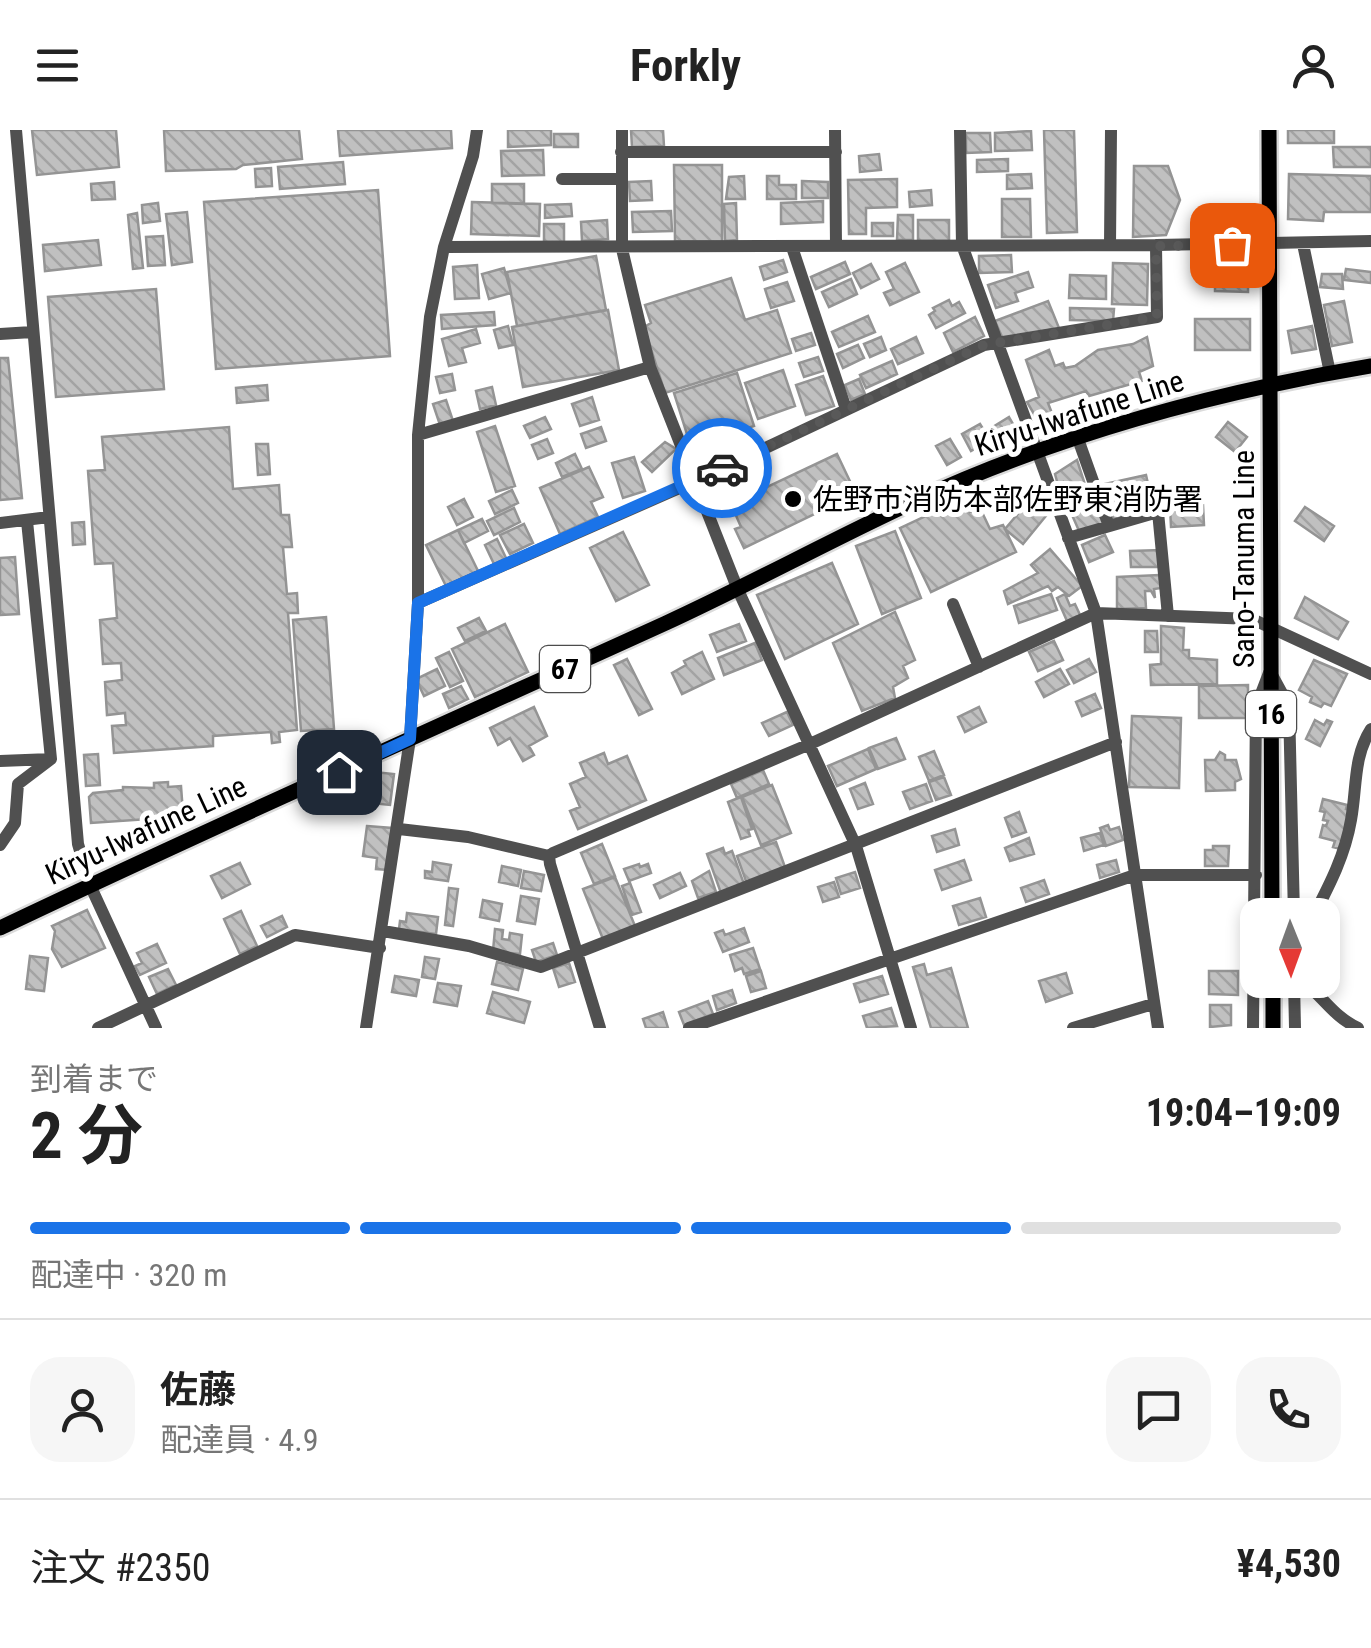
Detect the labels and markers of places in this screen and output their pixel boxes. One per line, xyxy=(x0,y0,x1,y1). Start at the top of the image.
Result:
pin xyxy=(1190,203,1275,288)
place label: 佐野市消防本部佐野東消防署 xyxy=(813,482,1203,517)
marker: 佐野市消防本部佐野東消防署 xyxy=(782,488,804,510)
pin xyxy=(297,730,382,815)

